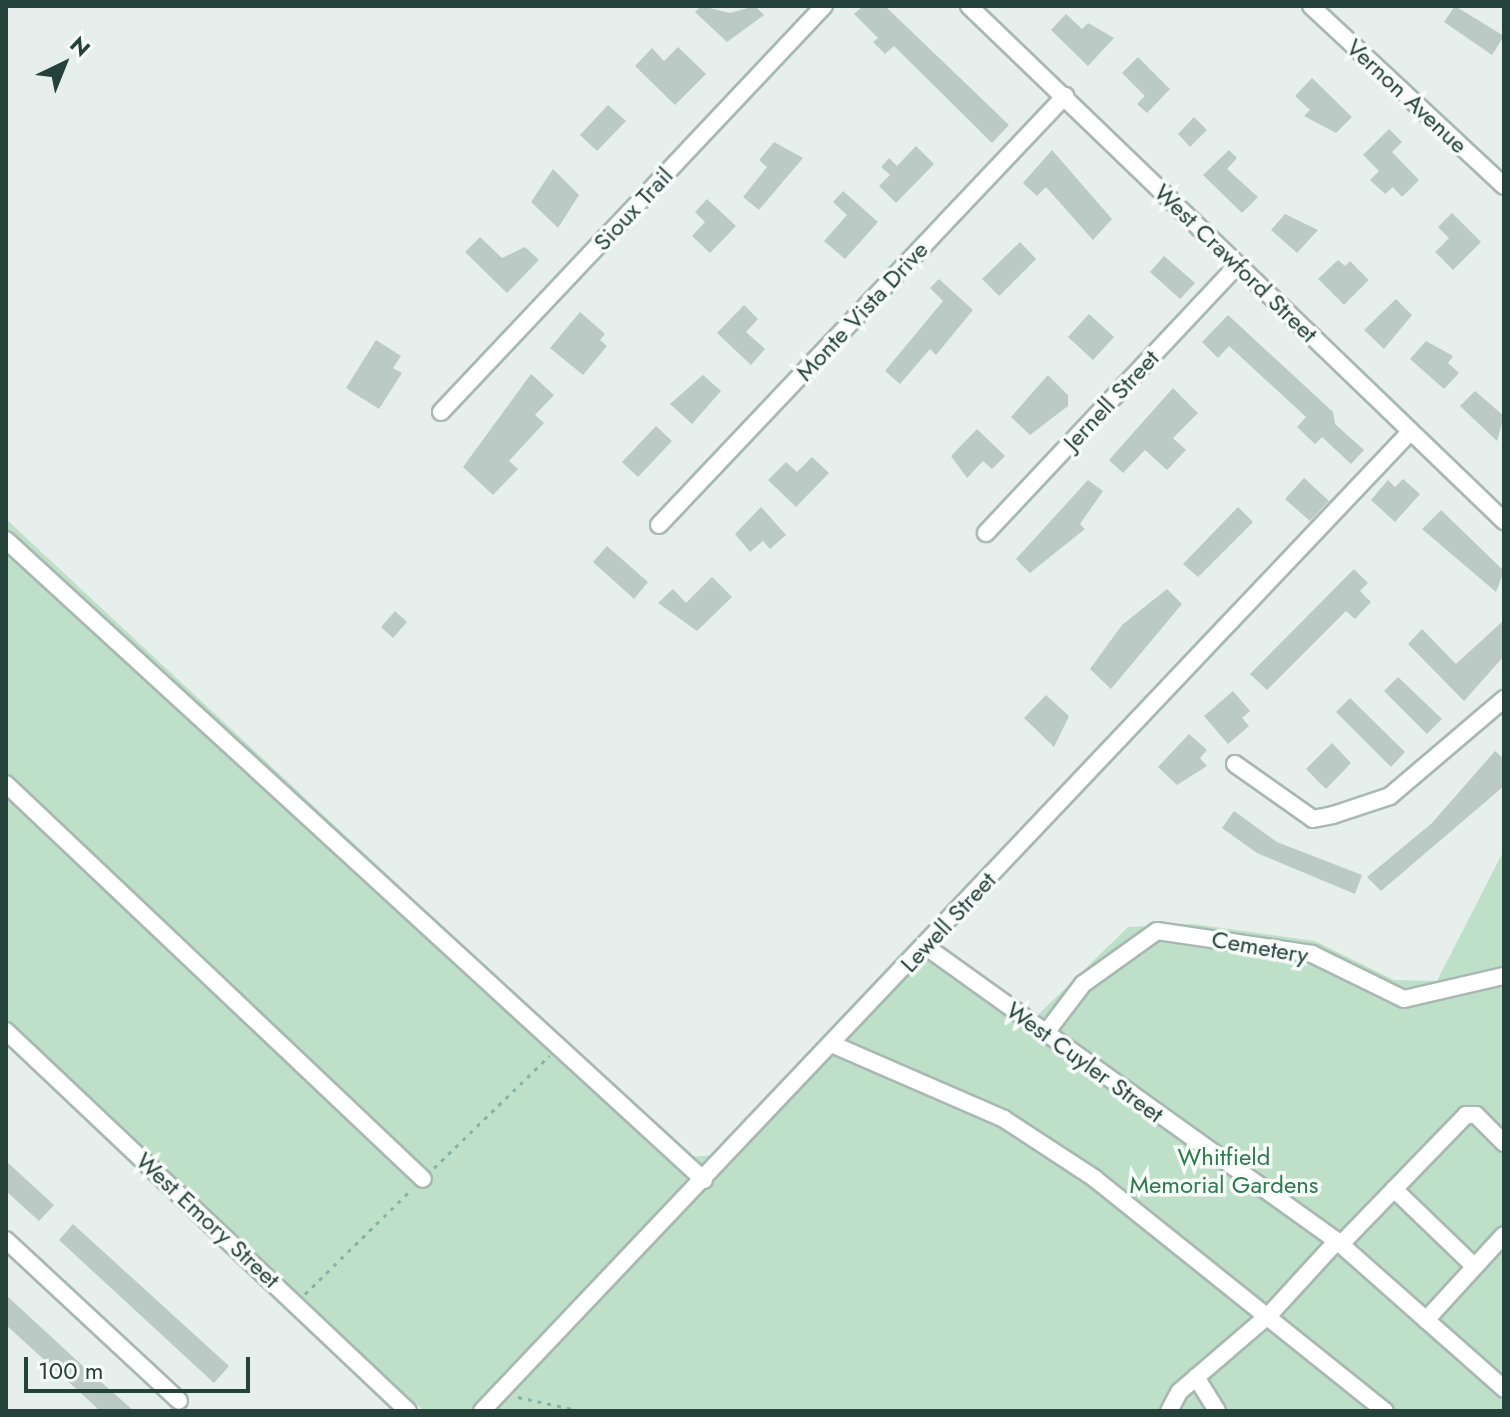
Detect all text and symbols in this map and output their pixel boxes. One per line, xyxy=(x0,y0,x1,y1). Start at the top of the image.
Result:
north arrow xyxy=(24,24,104,104)
text: N xyxy=(63,29,98,64)
street label: Vernon Avenue xyxy=(1341,33,1473,159)
street label: Sioux Trail xyxy=(587,161,679,257)
street label: West Crawford Street xyxy=(1148,178,1324,348)
street label: Monte Vista Drive xyxy=(790,235,934,387)
street label: Jernell Street xyxy=(1057,344,1165,456)
street label: Lewell Street xyxy=(894,866,1002,978)
street label: Cemetery xyxy=(1209,924,1311,970)
street label: West Cuyler Street xyxy=(1001,995,1169,1129)
park label: Whitfield Memorial Gardens xyxy=(1129,1143,1319,1199)
street label: West Emory Street xyxy=(130,1146,286,1294)
scale bar xyxy=(28,1341,254,1391)
text: 100 m xyxy=(38,1353,104,1388)

